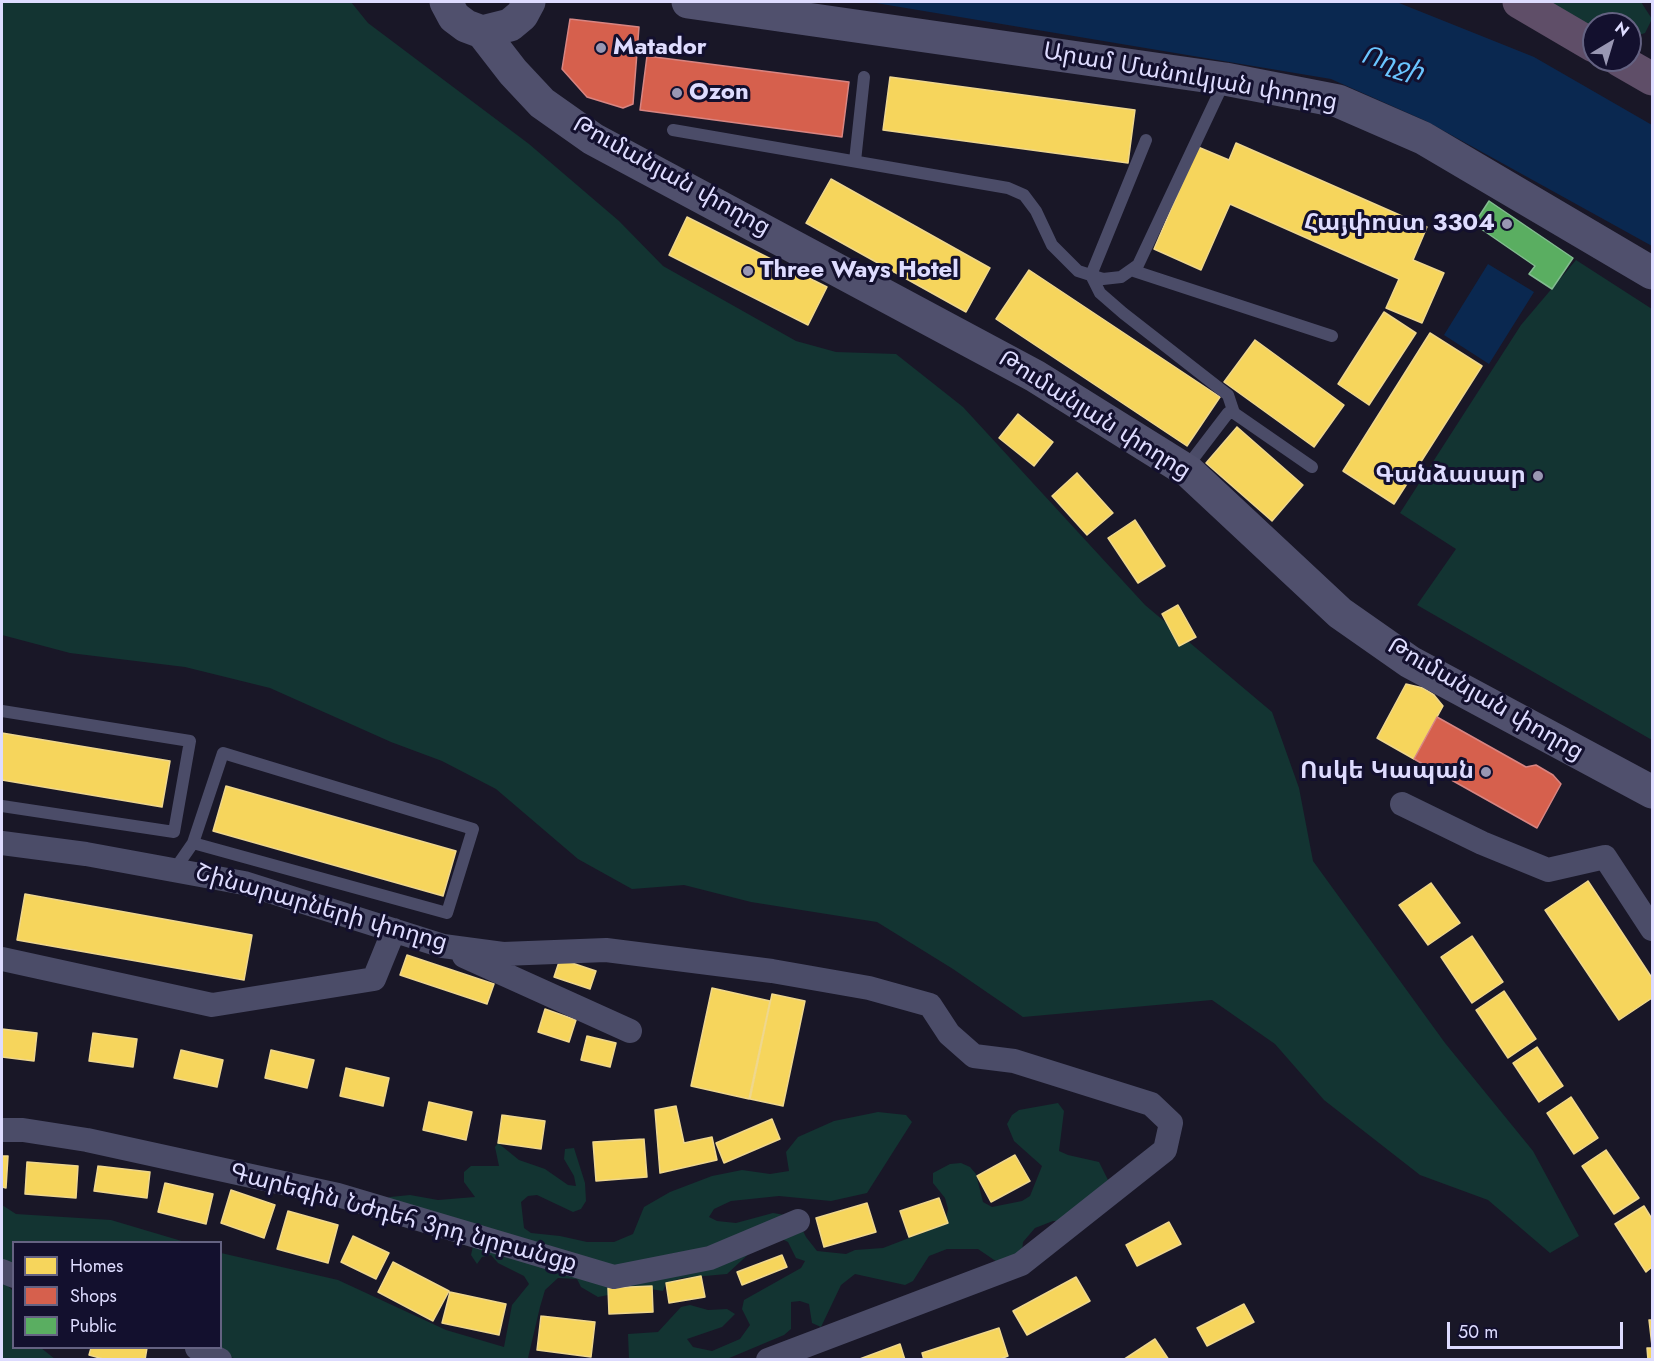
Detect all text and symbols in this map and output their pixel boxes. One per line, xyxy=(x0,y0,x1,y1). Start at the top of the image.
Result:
north arrow xyxy=(1582,12,1642,72)
text: N xyxy=(1610,16,1634,42)
place label: Matador xyxy=(613,34,707,62)
street label: Արամ Մանուկյան փողոց xyxy=(1041,38,1339,118)
marker: Matador xyxy=(594,41,608,55)
water label: Ողջի xyxy=(1357,41,1427,89)
place label: Ozon xyxy=(689,79,749,107)
marker: Ozon xyxy=(670,86,684,100)
street label: Թումանյան փողոց xyxy=(567,111,775,243)
place label: Հայփոստ 3304 xyxy=(1304,210,1495,238)
marker: Հայփոստ 3304 xyxy=(1500,217,1514,231)
place label: Three Ways Hotel xyxy=(760,257,959,285)
marker: Three Ways Hotel xyxy=(741,264,755,278)
street label: Թումանյան փողոց xyxy=(993,345,1195,487)
place label: Գանձասար xyxy=(1375,462,1526,490)
marker: Գանձասար xyxy=(1531,469,1545,483)
street label: Թումանյան փողոց xyxy=(1382,632,1588,768)
place label: Ոսկե Կապան xyxy=(1300,758,1474,786)
marker: Ոսկե Կապան xyxy=(1479,765,1493,779)
street label: Շինարարների փողոց xyxy=(192,859,450,959)
street label: Գարեգին Նժդեհ 3րդ նրբանցք xyxy=(226,1159,580,1279)
legend xyxy=(12,1241,222,1349)
text: Homes xyxy=(70,1253,123,1279)
text: Shops xyxy=(70,1283,117,1309)
scale bar xyxy=(1450,1310,1626,1348)
text: Public xyxy=(70,1313,117,1339)
text: 50 m xyxy=(1458,1319,1498,1345)

